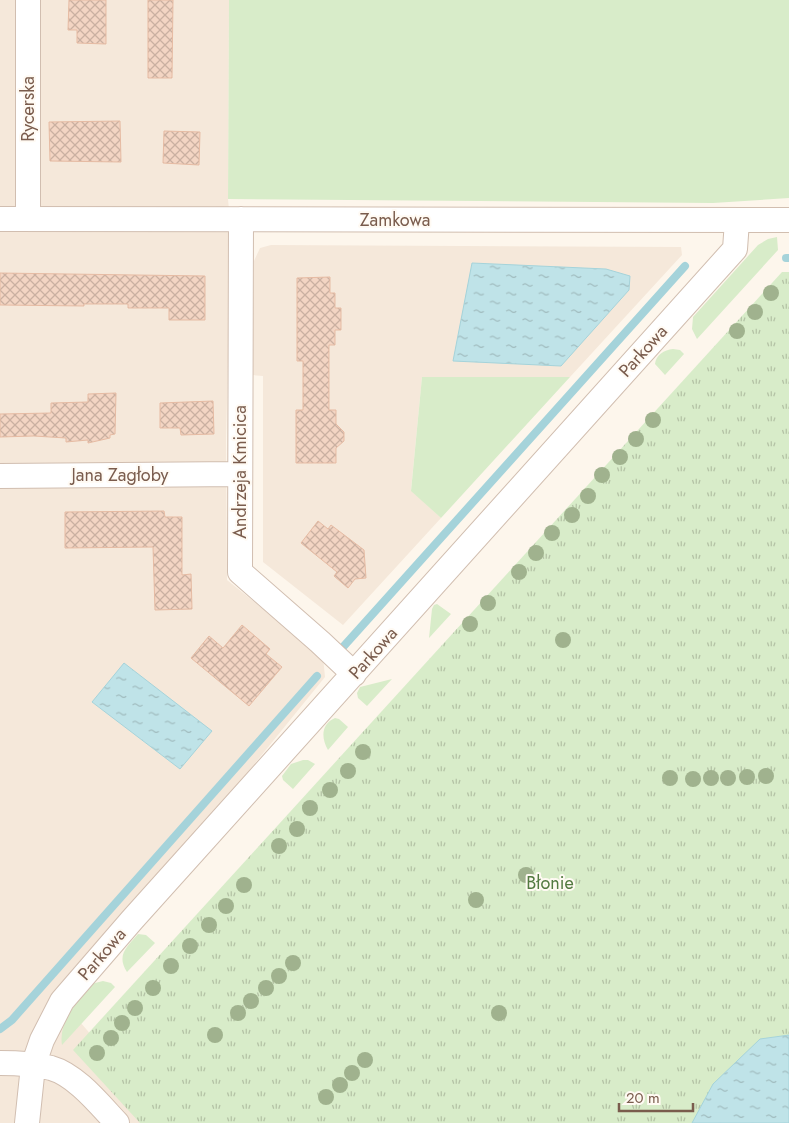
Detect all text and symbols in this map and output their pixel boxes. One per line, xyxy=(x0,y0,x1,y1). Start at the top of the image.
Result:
street label: Rycerska xyxy=(15,76,41,142)
street label: Zamkowa xyxy=(360,207,430,233)
street label: Parkowa xyxy=(613,319,673,383)
street label: Andrzeja Kmicica xyxy=(227,405,253,539)
street label: Jana Zagłoby xyxy=(69,462,169,488)
street label: Parkowa xyxy=(343,621,403,685)
park label: Błonie xyxy=(526,870,574,896)
street label: Parkowa xyxy=(72,922,132,986)
scale bar xyxy=(619,1080,693,1112)
text: 20 m xyxy=(626,1087,660,1109)

